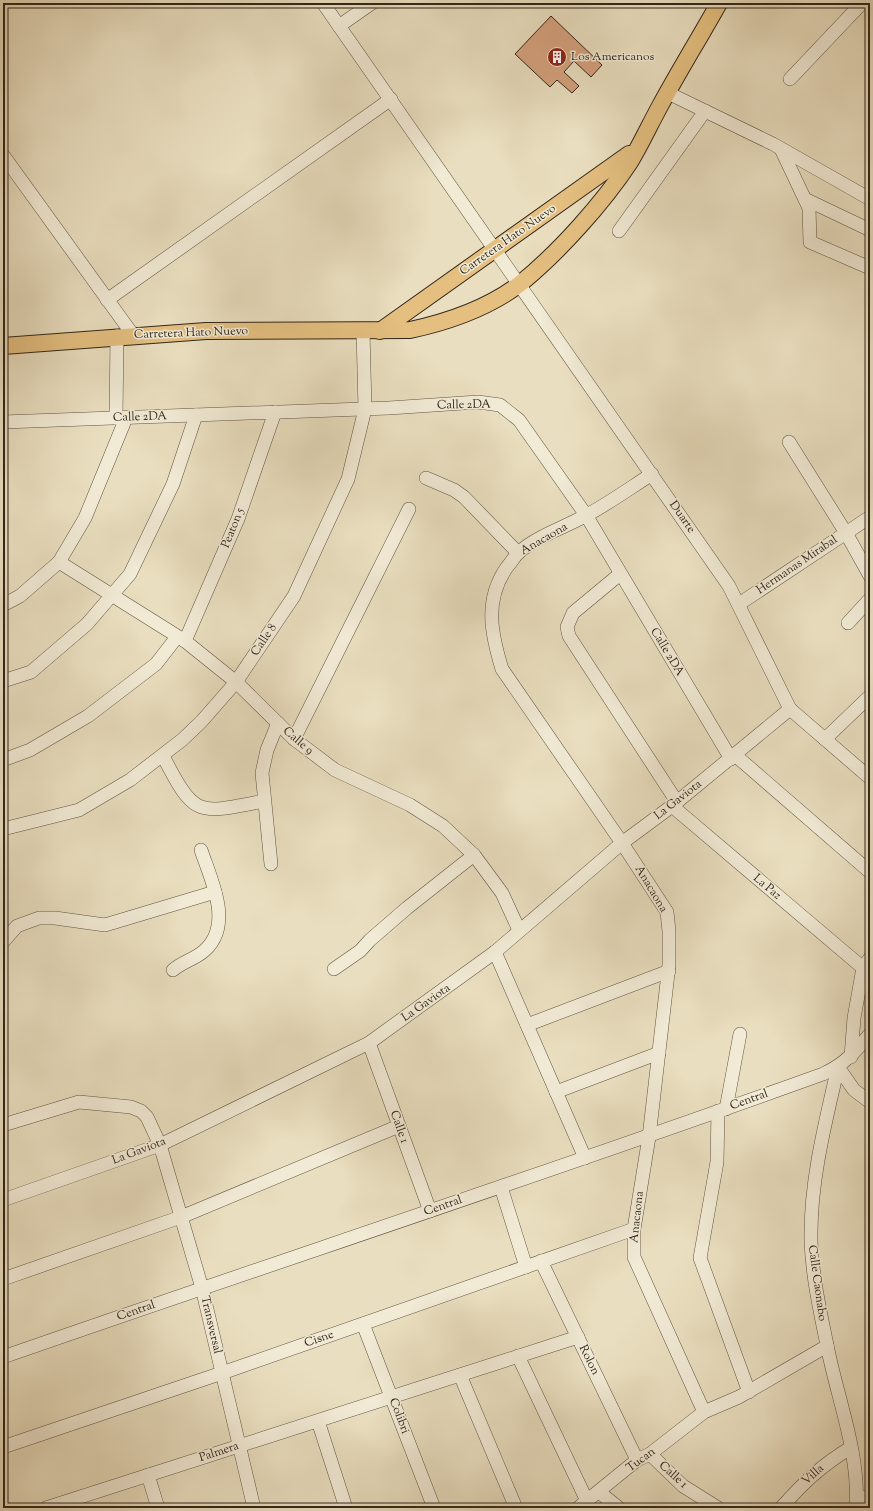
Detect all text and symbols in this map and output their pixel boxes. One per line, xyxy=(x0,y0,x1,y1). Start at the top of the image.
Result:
building icon: Los Americanos xyxy=(546,46,568,68)
place label: Los Americanos xyxy=(571,48,655,66)
street label: Carretera Hato Nuevo xyxy=(456,200,560,280)
street label: Carretera Hato Nuevo xyxy=(134,322,249,344)
street label: Calle 2DA xyxy=(437,396,491,414)
street label: Calle 2DA xyxy=(113,407,168,427)
street label: Duarte xyxy=(664,497,700,537)
street label: Peaton 5 xyxy=(217,505,249,551)
street label: Anacaona xyxy=(517,518,571,560)
street label: Hermanas Mirabal xyxy=(753,531,842,599)
street label: Calle 8 xyxy=(247,620,281,660)
street label: Calle 2DA xyxy=(645,624,689,680)
street label: Calle 9 xyxy=(279,723,318,759)
street label: La Gaviota xyxy=(650,775,706,824)
street label: Anacaona xyxy=(630,862,672,916)
street label: La Paz xyxy=(749,870,785,904)
street label: La Gaviota xyxy=(398,979,455,1027)
street label: Central xyxy=(727,1085,771,1115)
street label: Calle 1 xyxy=(385,1108,413,1146)
street label: La Gaviota xyxy=(110,1132,169,1169)
street label: Anacaona xyxy=(625,1190,649,1244)
street label: Central xyxy=(421,1191,465,1221)
street label: Calle Caonabo xyxy=(803,1244,831,1323)
street label: Transversal xyxy=(196,1294,227,1356)
street label: Central xyxy=(114,1296,158,1326)
street label: Cisne xyxy=(302,1325,337,1352)
street label: Rolon xyxy=(574,1342,604,1378)
street label: Colibri xyxy=(384,1396,414,1437)
street label: Palmera xyxy=(197,1437,242,1467)
street label: Tucan xyxy=(623,1443,659,1477)
street label: Calle 1 xyxy=(654,1457,692,1493)
street label: Villa xyxy=(798,1460,829,1490)

